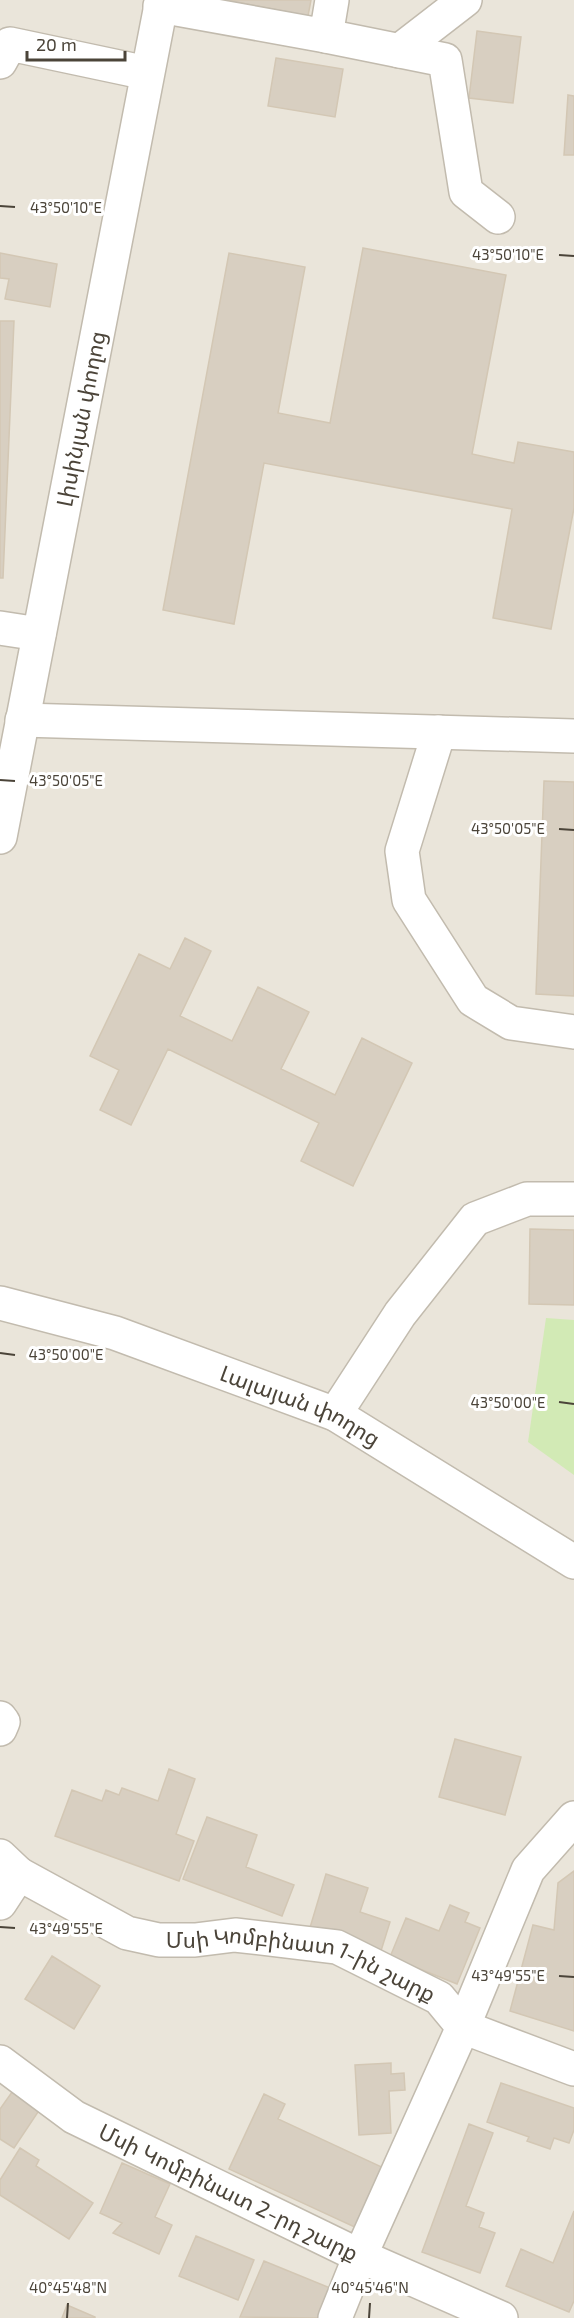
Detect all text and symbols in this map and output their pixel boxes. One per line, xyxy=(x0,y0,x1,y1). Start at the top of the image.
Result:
scale bar xyxy=(27,24,124,62)
text: 20 m xyxy=(36,33,77,55)
text: 43°50'10"E xyxy=(30,198,102,216)
text: 43°50'10"E xyxy=(472,245,544,263)
street label: Լիսինյան փողոց xyxy=(50,328,111,509)
text: 43°50'05"E xyxy=(29,771,103,789)
text: 43°50'05"E xyxy=(471,819,545,837)
text: 43°50'00"E xyxy=(28,1345,104,1363)
street label: Լալայան փողոց xyxy=(217,1359,386,1452)
text: 43°50'00"E xyxy=(470,1393,546,1411)
text: 43°49'55"E xyxy=(29,1919,103,1937)
street label: Մսի Կոմբինատ 1-ին շարք xyxy=(166,1920,440,2007)
text: 43°49'55"E xyxy=(471,1966,545,1984)
street label: Մսի Կոմբինատ 2-րդ շարք xyxy=(95,2117,363,2266)
text: 40°45'48"N xyxy=(29,2278,107,2296)
text: 40°45'46"N xyxy=(331,2278,409,2296)

